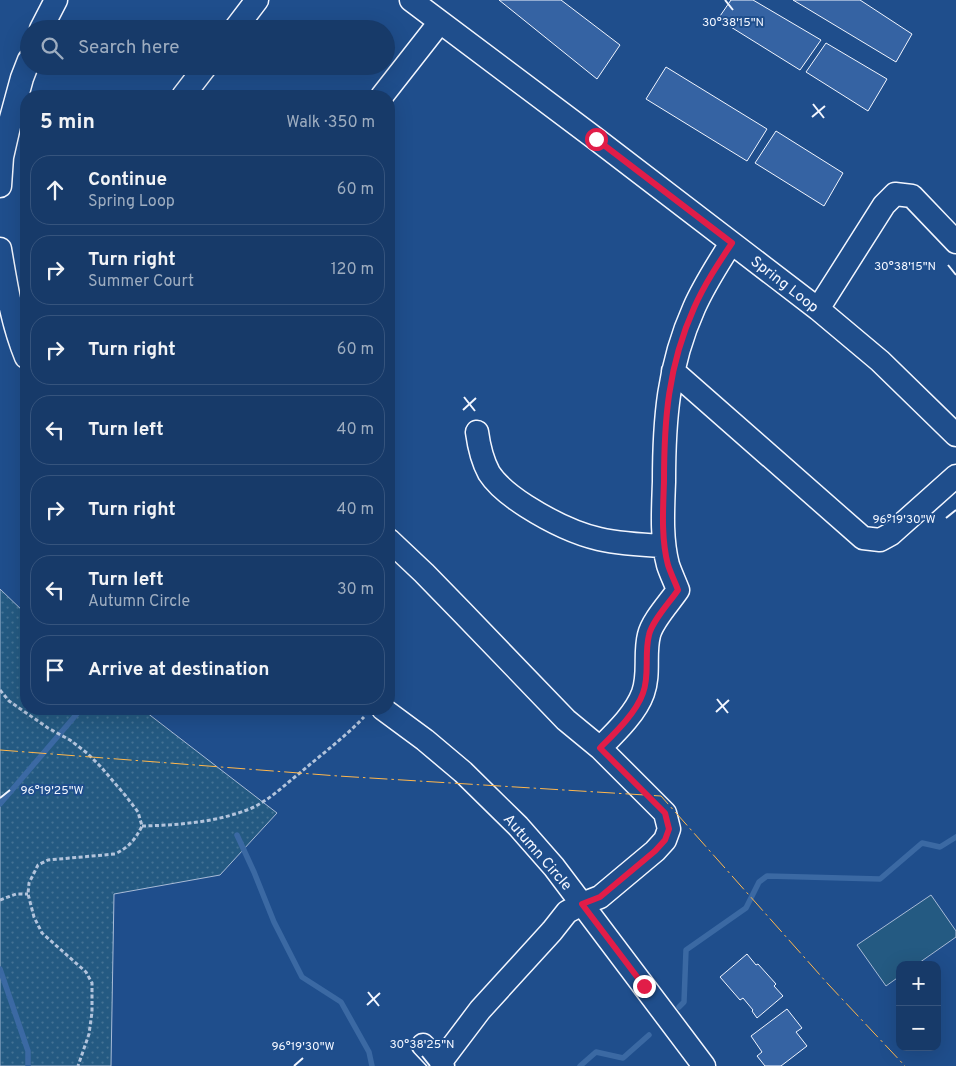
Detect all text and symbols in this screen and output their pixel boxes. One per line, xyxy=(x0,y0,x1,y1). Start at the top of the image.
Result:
text: 30°38'15"N xyxy=(702,15,764,31)
search box xyxy=(20,20,395,75)
icon: search xyxy=(38,34,66,62)
text: Search here xyxy=(78,36,180,60)
text: 5 min xyxy=(40,109,95,136)
text: Walk · 350 m xyxy=(286,113,375,133)
route start xyxy=(585,128,608,151)
text: Continue xyxy=(88,168,167,192)
icon: ahead xyxy=(41,176,69,204)
text: 60 m xyxy=(337,180,374,200)
text: Spring Loop xyxy=(88,192,175,212)
text: Turn right xyxy=(88,248,176,272)
street label: Spring Loop xyxy=(746,253,822,318)
icon: right xyxy=(41,256,69,284)
text: 30°38'15"N xyxy=(874,259,936,275)
text: 120 m xyxy=(331,260,374,280)
text: Summer Court xyxy=(88,272,194,292)
icon: right xyxy=(41,336,69,364)
text: Turn right xyxy=(88,338,176,362)
text: 60 m xyxy=(337,340,374,360)
icon: left xyxy=(41,416,69,444)
text: Turn left xyxy=(88,418,164,442)
text: 40 m xyxy=(336,420,374,440)
icon: right xyxy=(41,496,69,524)
text: Turn right xyxy=(88,498,176,522)
text: 40 m xyxy=(336,500,374,520)
text: 96°19'30"W xyxy=(872,512,936,528)
text: Turn left xyxy=(88,568,164,592)
icon: left xyxy=(41,576,69,604)
text: 30 m xyxy=(337,580,374,600)
text: Autumn Circle xyxy=(88,592,190,612)
icon: arrive xyxy=(41,656,69,684)
text: Arrive at destination xyxy=(88,658,269,682)
text: 96°19'25"W xyxy=(20,783,84,799)
street label: Autumn Circle xyxy=(498,811,575,895)
map controls xyxy=(896,961,941,1051)
button: + xyxy=(896,961,941,1006)
route end xyxy=(633,975,656,998)
button: − xyxy=(896,1006,941,1051)
text: 30°38'25"N xyxy=(390,1037,454,1053)
text: 96°19'30"W xyxy=(271,1039,335,1055)

